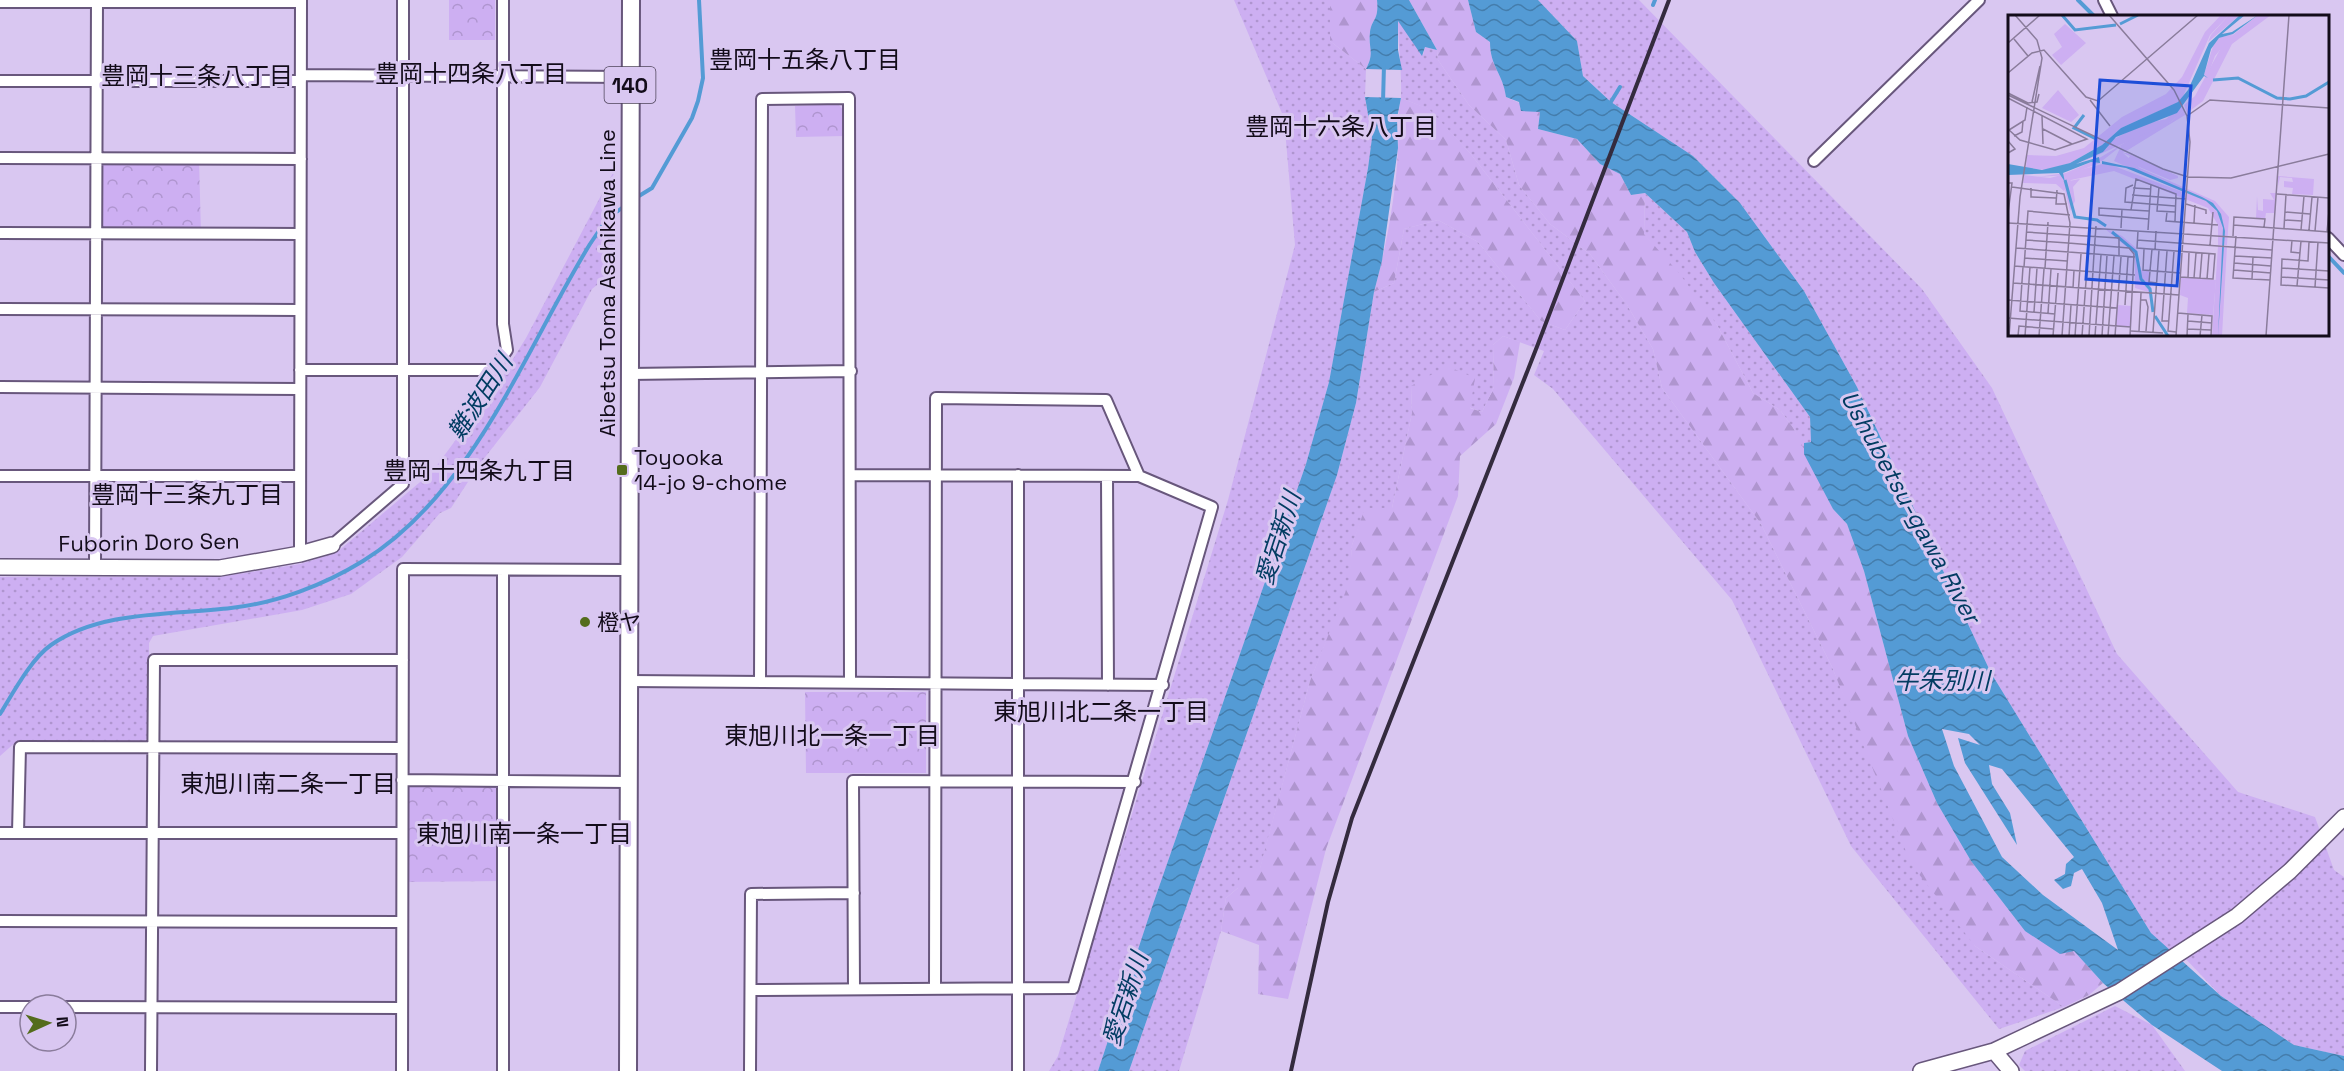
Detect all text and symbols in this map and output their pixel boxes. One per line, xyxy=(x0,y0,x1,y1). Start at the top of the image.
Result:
inset map xyxy=(2008,15,2329,336)
district label: 豊岡十五条八丁目 xyxy=(709,44,901,75)
district label: 豊岡十四条八丁目 xyxy=(375,58,567,89)
district label: 豊岡十三条八丁目 xyxy=(101,60,293,91)
road number: 140 xyxy=(604,67,656,103)
district label: 豊岡十六条八丁目 xyxy=(1245,111,1437,142)
street label: Aibetsu Toma Asahikawa Line xyxy=(593,129,621,437)
water label: 難波田川 xyxy=(441,346,521,446)
water label: Ushubetsu-gawa River xyxy=(1834,385,1989,631)
place label: Toyooka 14-jo 9-chome xyxy=(634,443,787,496)
district label: 豊岡十四条九丁目 xyxy=(383,455,575,486)
marker: Toyooka 14-jo 9-chome xyxy=(615,463,629,477)
district label: 豊岡十三条九丁目 xyxy=(91,479,283,510)
water label: 愛宕新川 xyxy=(1248,485,1309,588)
street label: Fuborin Doro Sen xyxy=(58,526,240,558)
place label: 橙ヤ xyxy=(597,608,641,636)
marker: 橙ヤ xyxy=(578,615,592,629)
water label: 牛朱別川 xyxy=(1894,665,1993,696)
district label: 東旭川北二条一丁目 xyxy=(993,696,1209,727)
district label: 東旭川北一条一丁目 xyxy=(724,720,940,751)
district label: 東旭川南二条一丁目 xyxy=(180,768,396,799)
district label: 東旭川南一条一丁目 xyxy=(416,818,632,849)
water label: 愛宕新川 xyxy=(1095,946,1156,1049)
north arrow xyxy=(18,993,78,1053)
text: N xyxy=(52,1016,73,1028)

